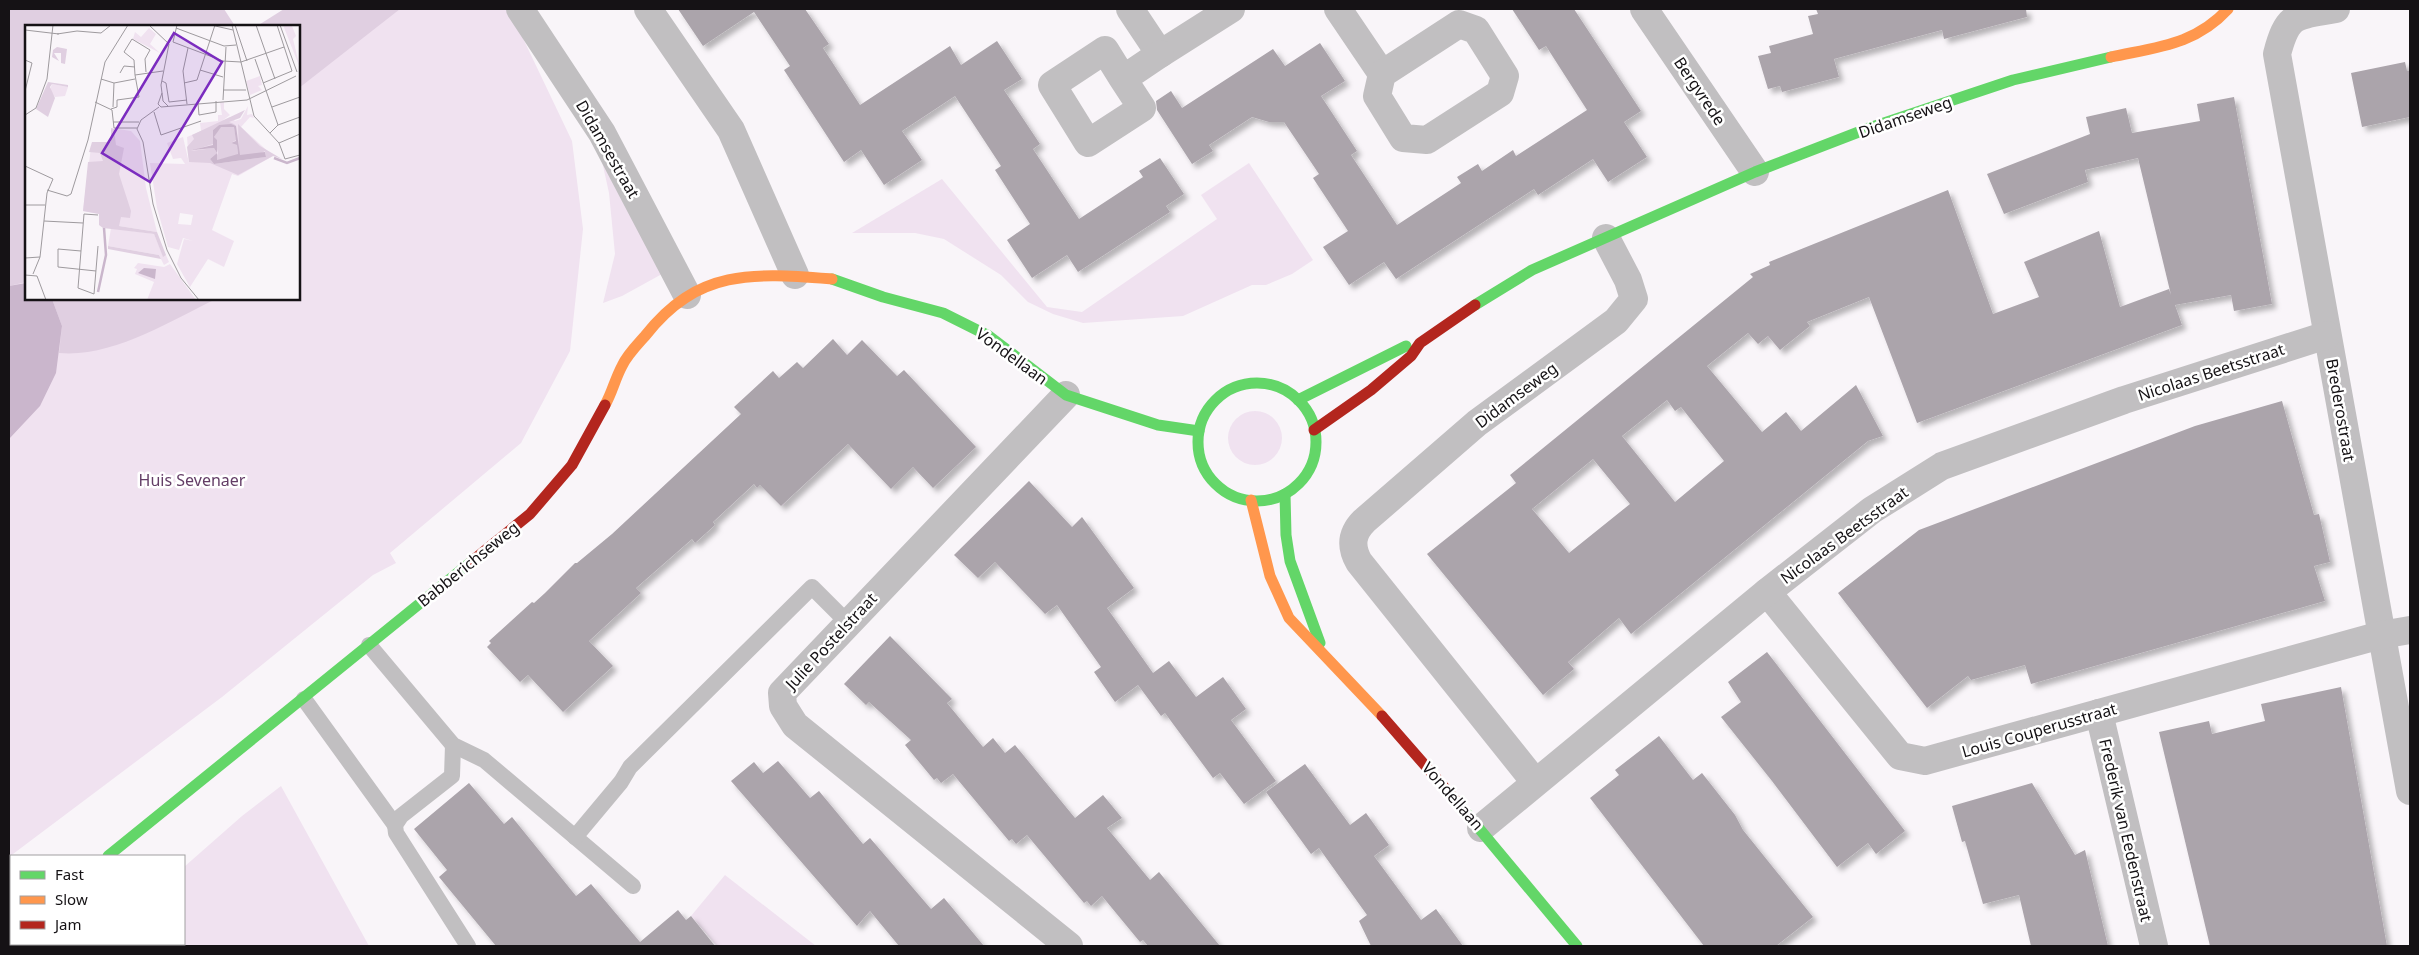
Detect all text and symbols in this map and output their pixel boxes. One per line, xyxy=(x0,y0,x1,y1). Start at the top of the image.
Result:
inset map xyxy=(25,25,300,300)
street label: Bergvrede xyxy=(1669,53,1731,129)
street label: Didamseweg xyxy=(1855,91,1955,143)
street label: Didamsestraat xyxy=(571,96,645,202)
street label: Vondellaan xyxy=(972,322,1052,390)
street label: Nicolaas Beetsstraat xyxy=(2135,338,2287,406)
street label: Didamseweg xyxy=(1470,357,1562,433)
street label: Brederostraat xyxy=(2321,357,2361,463)
park label: Huis Sevenaer xyxy=(139,469,246,491)
street label: Nicolaas Beetsstraat xyxy=(1776,481,1912,589)
street label: Babberichseweg xyxy=(413,516,523,612)
street label: Julie Postelstraat xyxy=(779,588,882,696)
street label: Louis Couperusstraat xyxy=(1959,697,2119,763)
street label: Frederik van Eedenstraat xyxy=(2094,736,2158,924)
street label: Vondellaan xyxy=(1417,757,1489,835)
legend xyxy=(10,855,185,945)
text: Fast xyxy=(55,864,84,884)
text: Slow xyxy=(55,889,88,909)
text: Jam xyxy=(53,914,82,934)

